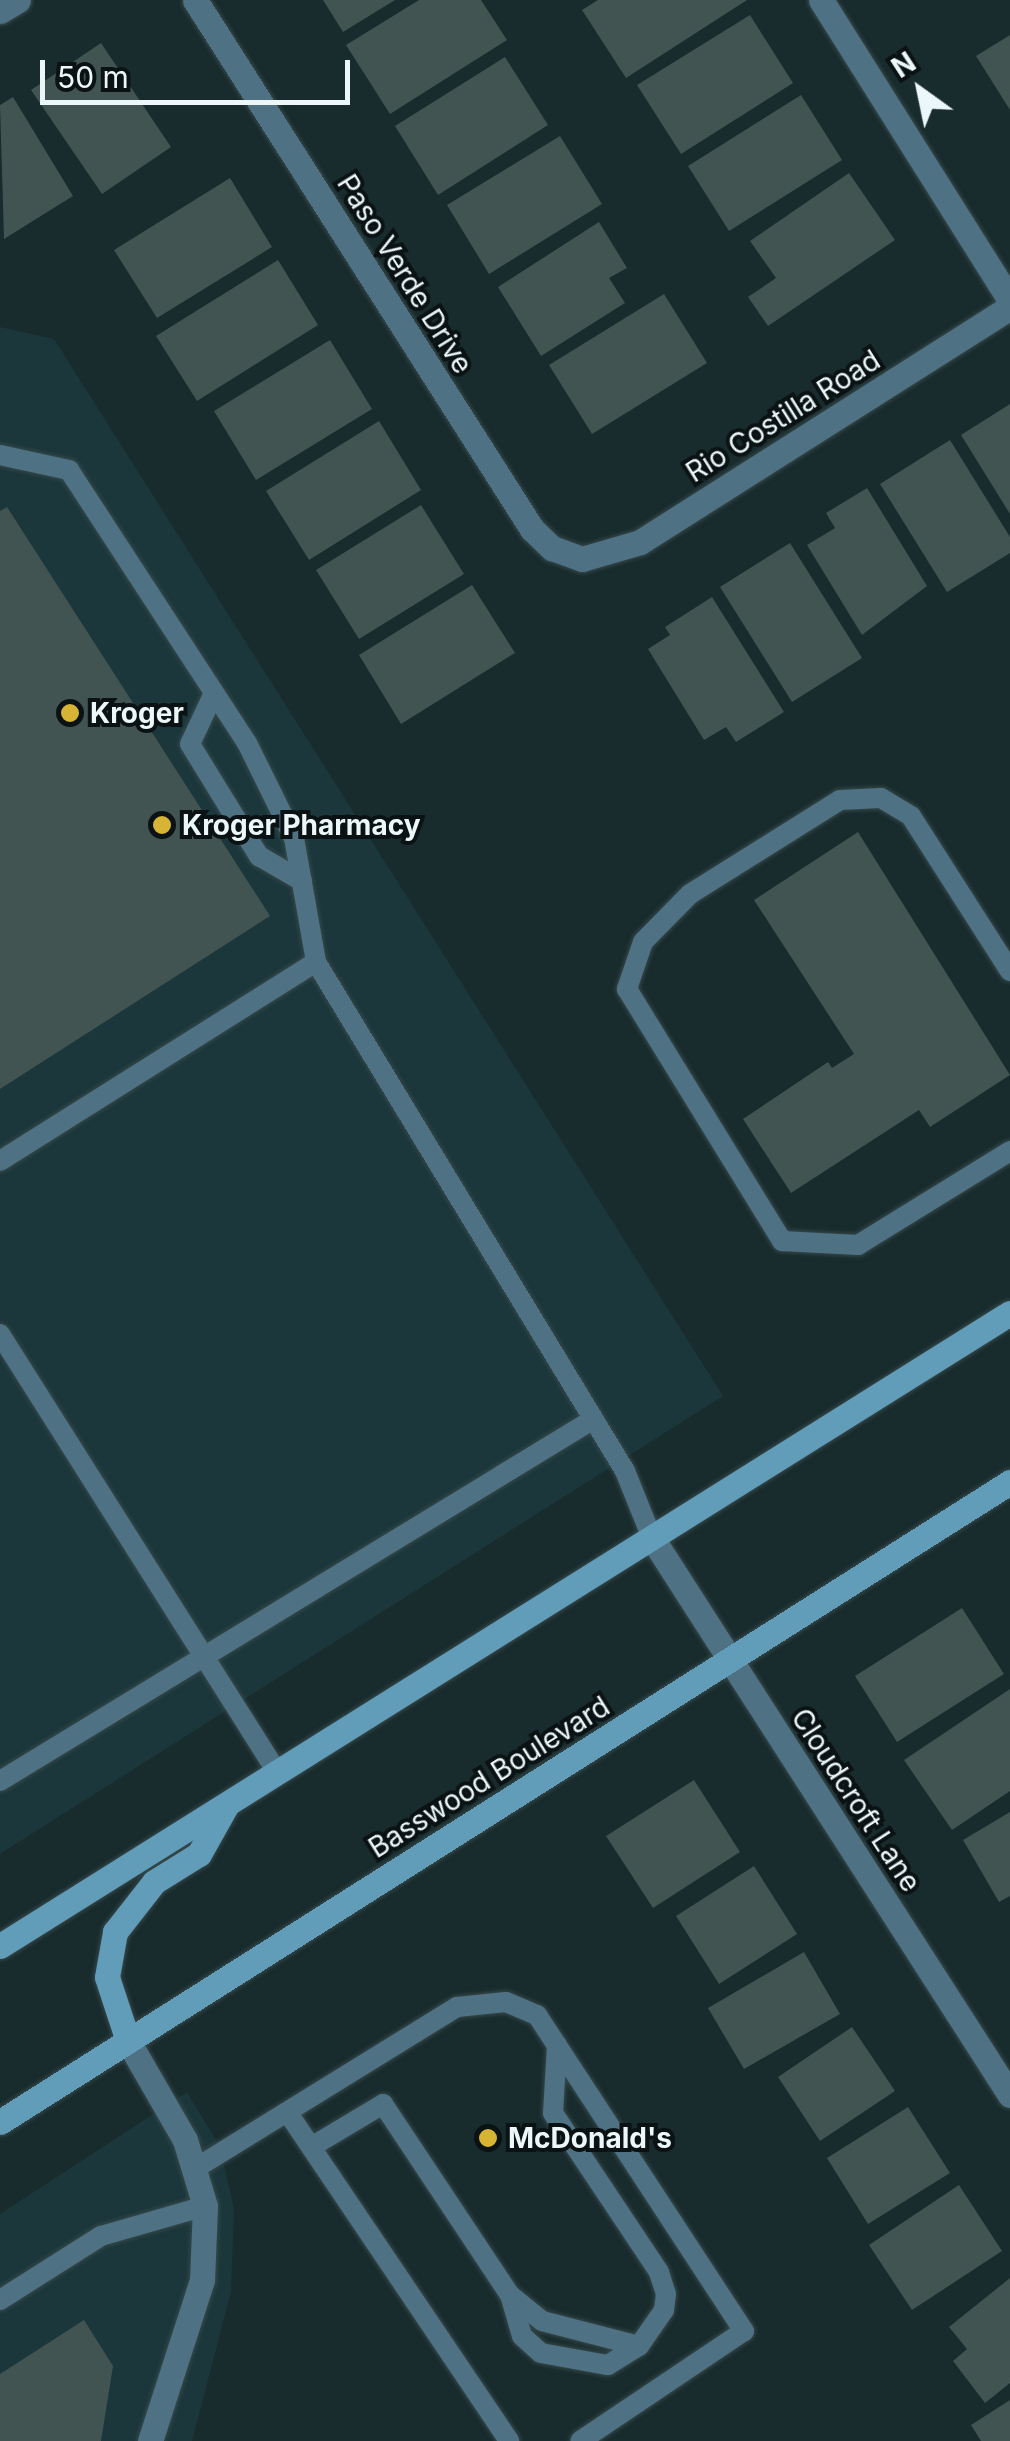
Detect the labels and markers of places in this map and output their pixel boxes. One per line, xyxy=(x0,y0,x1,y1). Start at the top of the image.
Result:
place label: Kroger xyxy=(90,696,184,730)
marker: Kroger xyxy=(59,702,81,724)
place label: Kroger Pharmacy xyxy=(182,808,421,842)
marker: Kroger Pharmacy xyxy=(151,814,173,836)
place label: McDonald's xyxy=(508,2121,672,2155)
marker: McDonald's xyxy=(477,2127,499,2149)

